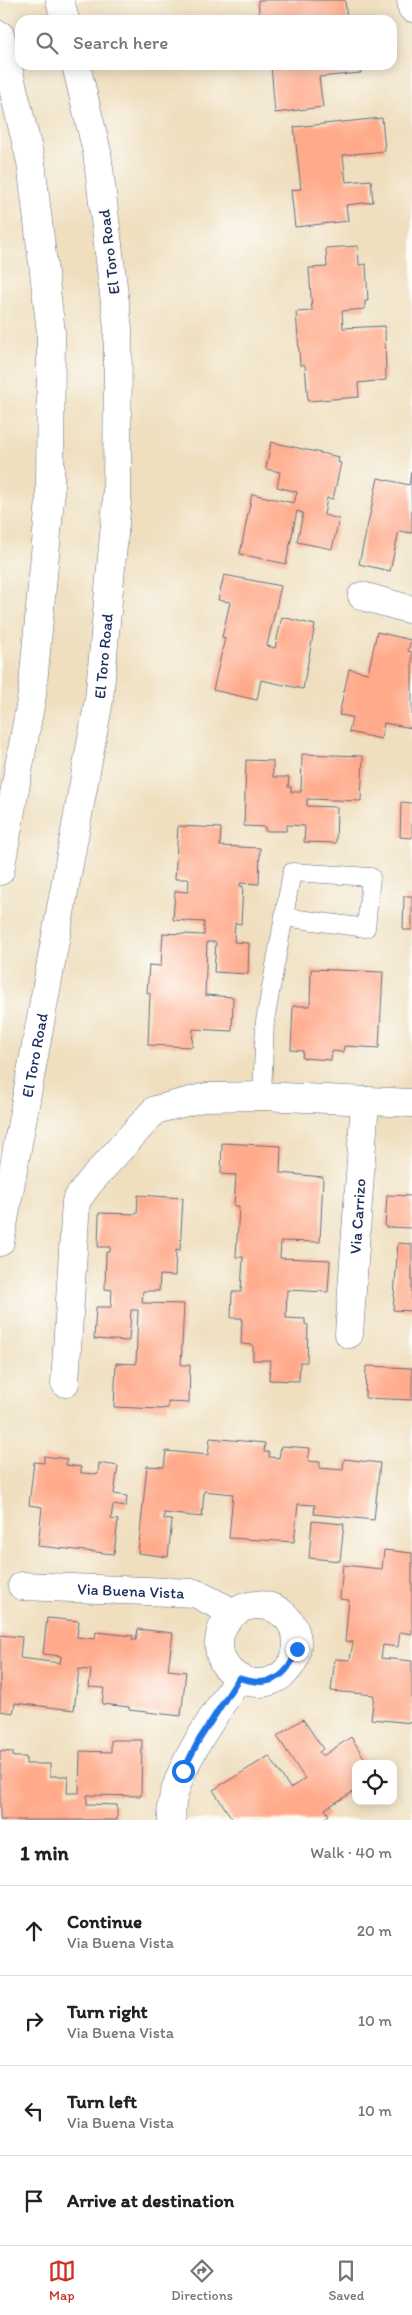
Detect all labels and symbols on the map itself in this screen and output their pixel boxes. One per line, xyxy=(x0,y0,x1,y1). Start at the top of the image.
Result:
street label: El Toro Road xyxy=(94,208,124,296)
street label: El Toro Road xyxy=(90,612,116,700)
street label: El Toro Road xyxy=(17,1011,51,1099)
street label: Via Carrizo xyxy=(345,1178,369,1255)
street label: Via Buena Vista xyxy=(77,1579,186,1602)
route end xyxy=(286,1638,309,1661)
route start xyxy=(172,1760,195,1783)

